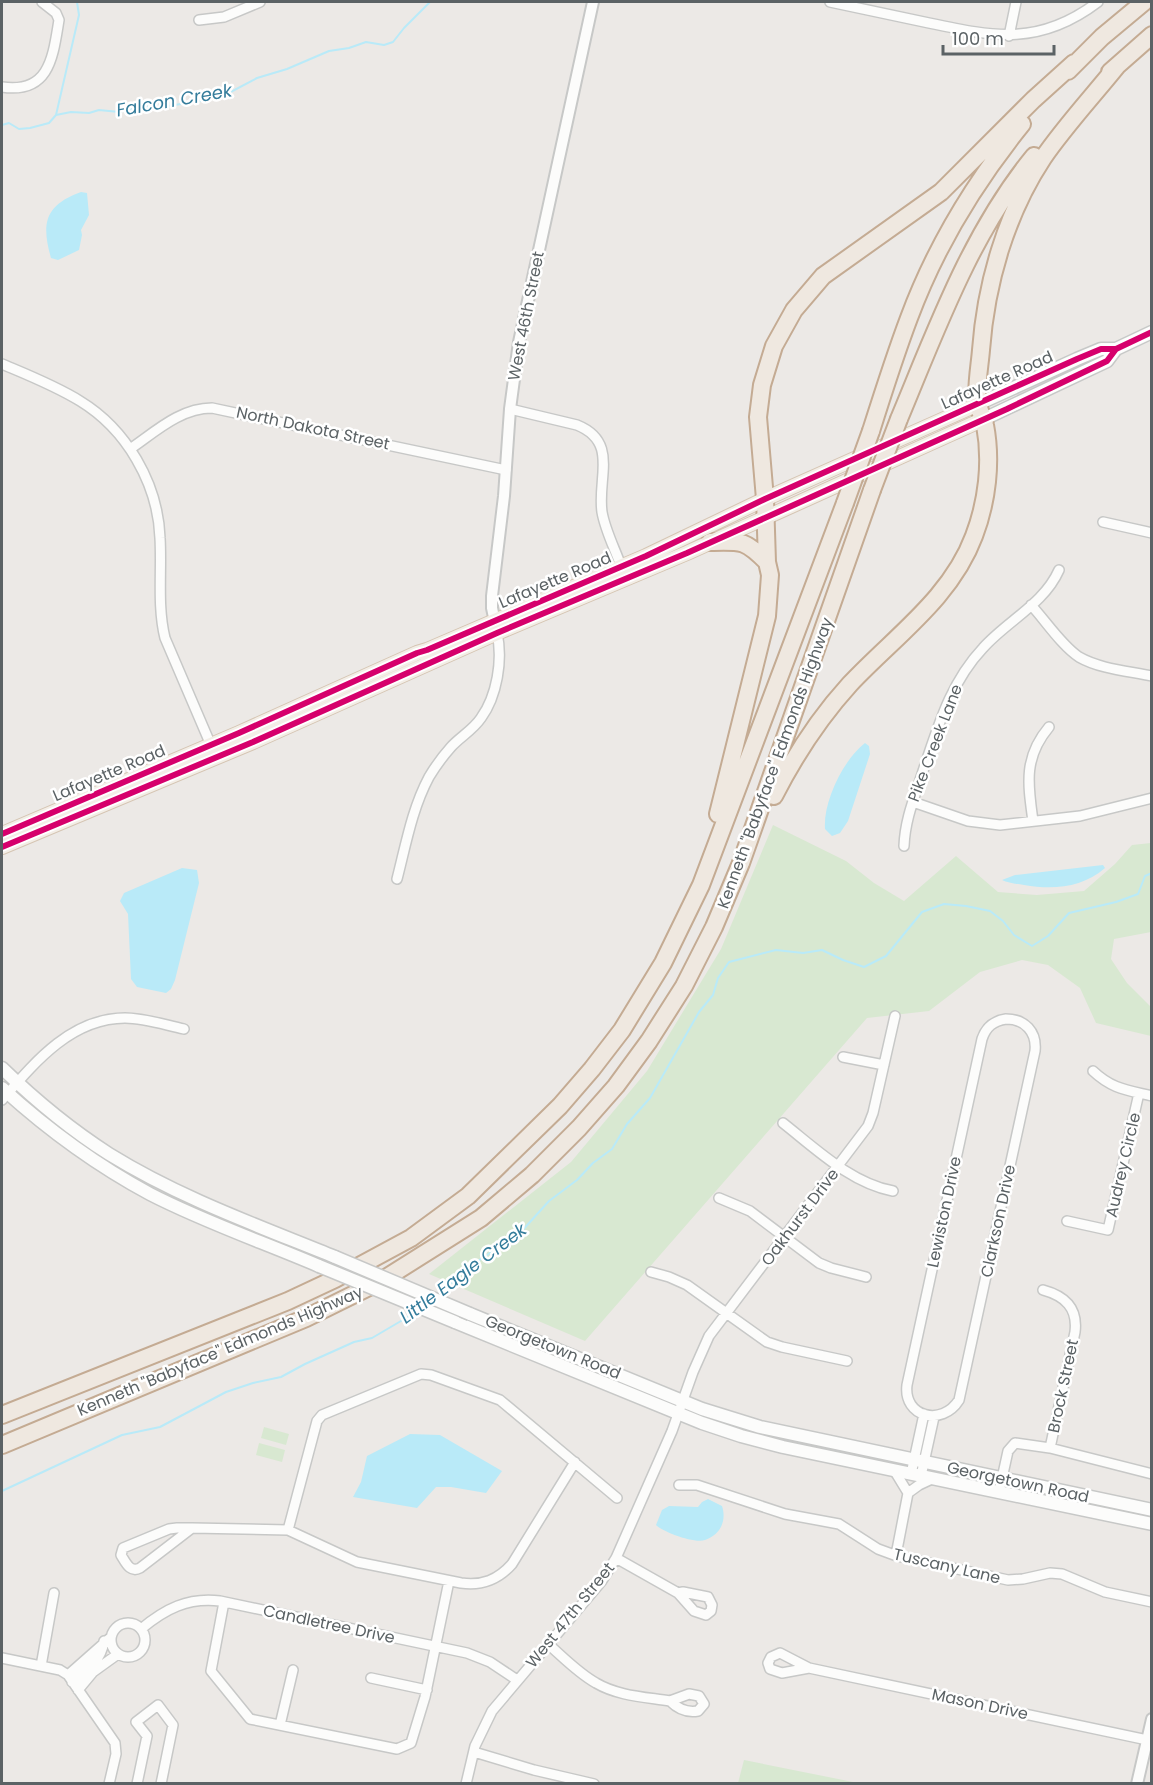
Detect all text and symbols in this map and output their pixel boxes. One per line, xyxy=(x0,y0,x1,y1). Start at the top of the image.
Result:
scale bar xyxy=(943,18,1054,56)
text: 100 m xyxy=(952,26,1004,51)
water label: Falcon Creek xyxy=(114,77,235,122)
street label: West 46th Street xyxy=(502,249,550,383)
street label: Lafayette Road xyxy=(937,345,1057,415)
street label: North Dakota Street xyxy=(234,401,392,456)
street label: Lafayette Road xyxy=(495,546,615,614)
street label: Kenneth "Babyface" Edmonds Highway xyxy=(711,614,839,912)
street label: Pike Creek Lane xyxy=(902,681,968,805)
street label: Lafayette Road xyxy=(49,739,169,807)
street label: Audrey Circle xyxy=(1100,1110,1146,1220)
street label: Lewiston Drive xyxy=(921,1154,967,1270)
street label: Oakhurst Drive xyxy=(756,1163,844,1270)
street label: Clarkson Drive xyxy=(975,1163,1021,1279)
water label: Little Eagle Creek xyxy=(394,1217,532,1329)
street label: Kenneth "Babyface" Edmonds Highway xyxy=(74,1280,366,1422)
street label: Georgetown Road xyxy=(482,1309,624,1385)
street label: Brock Street xyxy=(1042,1337,1084,1435)
street label: Georgetown Road xyxy=(945,1456,1091,1508)
street label: Tuscany Lane xyxy=(891,1543,1003,1590)
street label: West 47th Street xyxy=(520,1557,620,1673)
street label: Candletree Drive xyxy=(261,1599,397,1649)
street label: Mason Drive xyxy=(930,1683,1030,1725)

